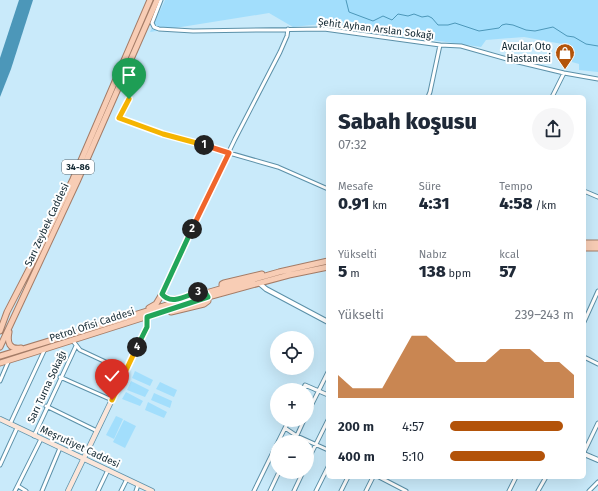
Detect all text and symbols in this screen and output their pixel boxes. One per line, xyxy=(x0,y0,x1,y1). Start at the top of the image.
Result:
street label: Şehit Ayhan Arslan Sokağı xyxy=(317,15,435,42)
place label: Avcılar Oto Hastanesi xyxy=(502,41,551,65)
shop icon: Avcılar Oto Hastanesi xyxy=(554,42,576,70)
pin xyxy=(112,58,146,99)
icon: arrive xyxy=(118,64,140,86)
text: Sabah koşusu xyxy=(338,108,477,135)
button: share xyxy=(532,108,574,150)
pin: 1 xyxy=(194,135,214,155)
text: 07:32 xyxy=(338,137,367,152)
text: 1 xyxy=(201,138,207,151)
road number: 34-86 xyxy=(62,160,94,174)
text: Mesafe xyxy=(338,180,373,193)
text: Süre xyxy=(419,180,441,193)
text: Tempo xyxy=(499,180,533,193)
street label: Sarı Zeybek Caddesi xyxy=(22,181,72,269)
text: 0.91 xyxy=(338,193,369,214)
text: 4:31 xyxy=(419,193,449,214)
text: 4:58 xyxy=(499,193,533,214)
text: km xyxy=(369,199,387,212)
text: /km xyxy=(533,199,556,212)
pin: 2 xyxy=(182,219,202,239)
text: 2 xyxy=(189,222,195,235)
text: Yükselti xyxy=(338,248,377,261)
text: Nabız xyxy=(419,248,447,261)
text: kcal xyxy=(499,248,519,261)
text: 5 xyxy=(338,261,347,282)
text: 138 xyxy=(419,261,446,282)
text: 57 xyxy=(499,261,516,282)
text: m xyxy=(347,267,360,280)
text: bpm xyxy=(446,267,471,280)
pin: 3 xyxy=(188,282,208,302)
text: 3 xyxy=(195,285,201,298)
street label: Petrol Ofisi Caddesi xyxy=(48,305,136,344)
text: Yükselti xyxy=(338,307,384,322)
text: 239–243 m xyxy=(515,307,574,322)
map controls xyxy=(270,331,314,479)
button: locate xyxy=(270,331,314,375)
pin: 4 xyxy=(127,337,147,357)
text: 4 xyxy=(134,340,140,353)
street label: Sarı Turna Sokağı xyxy=(25,349,69,425)
pin xyxy=(95,359,129,400)
icon: check xyxy=(101,365,123,387)
button: + xyxy=(270,383,314,427)
text: 200 m xyxy=(338,419,374,434)
text: 4:57 xyxy=(402,419,424,434)
street label: Meşrutiyet Caddesi xyxy=(38,422,122,471)
button: − xyxy=(270,435,314,479)
text: 400 m xyxy=(338,449,375,464)
text: 5:10 xyxy=(402,449,424,464)

